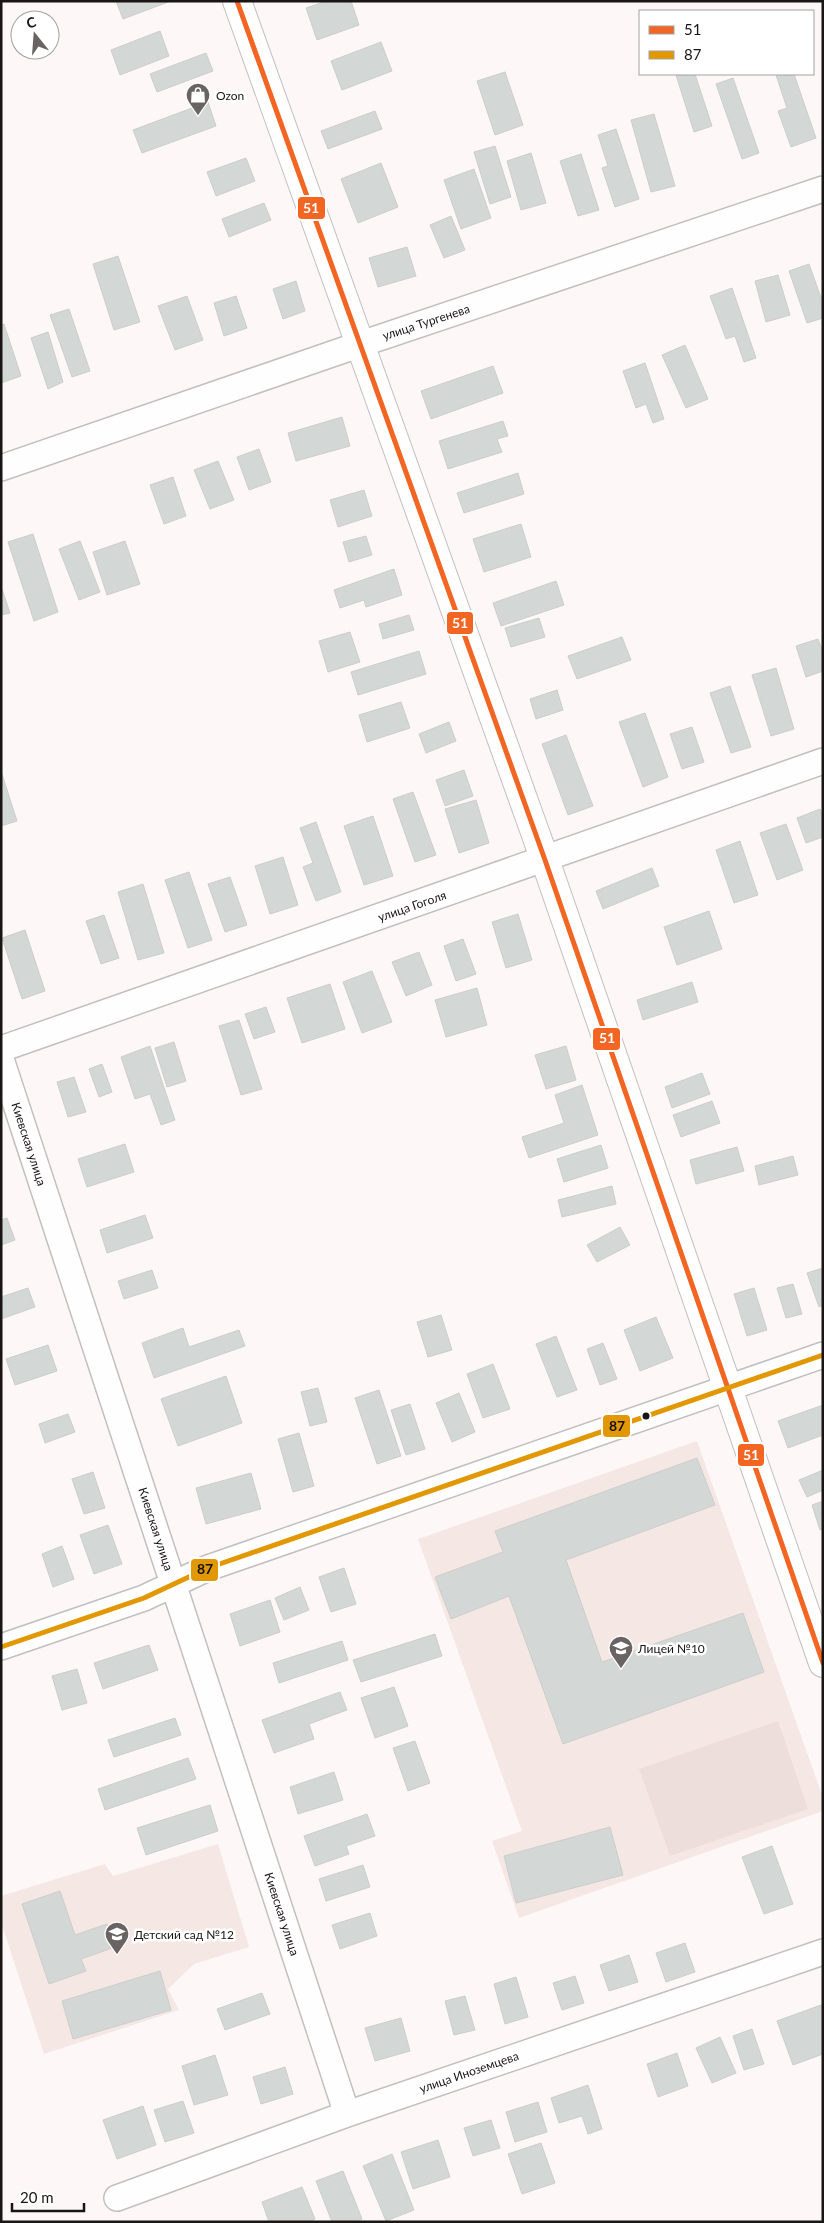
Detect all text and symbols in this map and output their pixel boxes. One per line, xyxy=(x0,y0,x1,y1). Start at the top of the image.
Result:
north arrow xyxy=(10,10,60,60)
legend xyxy=(639,10,814,75)
text: С xyxy=(24,12,39,32)
text: 51 xyxy=(684,20,701,38)
text: 87 xyxy=(684,45,702,63)
shop icon: Ozon xyxy=(185,82,211,116)
place label: Ozon xyxy=(216,88,244,103)
line badge: 51 xyxy=(297,196,326,220)
text: 51 xyxy=(303,199,319,216)
street label: улица Тургенева xyxy=(380,301,472,343)
line badge: 51 xyxy=(446,611,474,635)
text: 51 xyxy=(452,614,468,631)
street label: улица Гоголя xyxy=(376,887,448,925)
line badge: 51 xyxy=(592,1027,621,1051)
text: 51 xyxy=(599,1029,615,1046)
street label: Киевская улица xyxy=(8,1100,50,1188)
unlabelled marker xyxy=(641,1411,651,1421)
line badge: 87 xyxy=(602,1414,631,1438)
text: 87 xyxy=(609,1417,625,1434)
line badge: 51 xyxy=(737,1443,765,1467)
text: 51 xyxy=(743,1446,759,1463)
street label: Киевская улица xyxy=(135,1485,177,1573)
line badge: 87 xyxy=(190,1558,219,1582)
text: 87 xyxy=(197,1560,213,1577)
school or university icon: Лицей №10 xyxy=(608,1635,634,1669)
place label: Лицей №10 xyxy=(637,1641,705,1656)
street label: Киевская улица xyxy=(261,1870,303,1958)
school or university icon: Детский сад №12 xyxy=(104,1921,130,1955)
place label: Детский сад №12 xyxy=(134,1927,234,1942)
street label: улица Иноземцева xyxy=(417,2048,521,2096)
scale bar xyxy=(12,2180,85,2212)
text: 20 m xyxy=(20,2188,54,2206)

